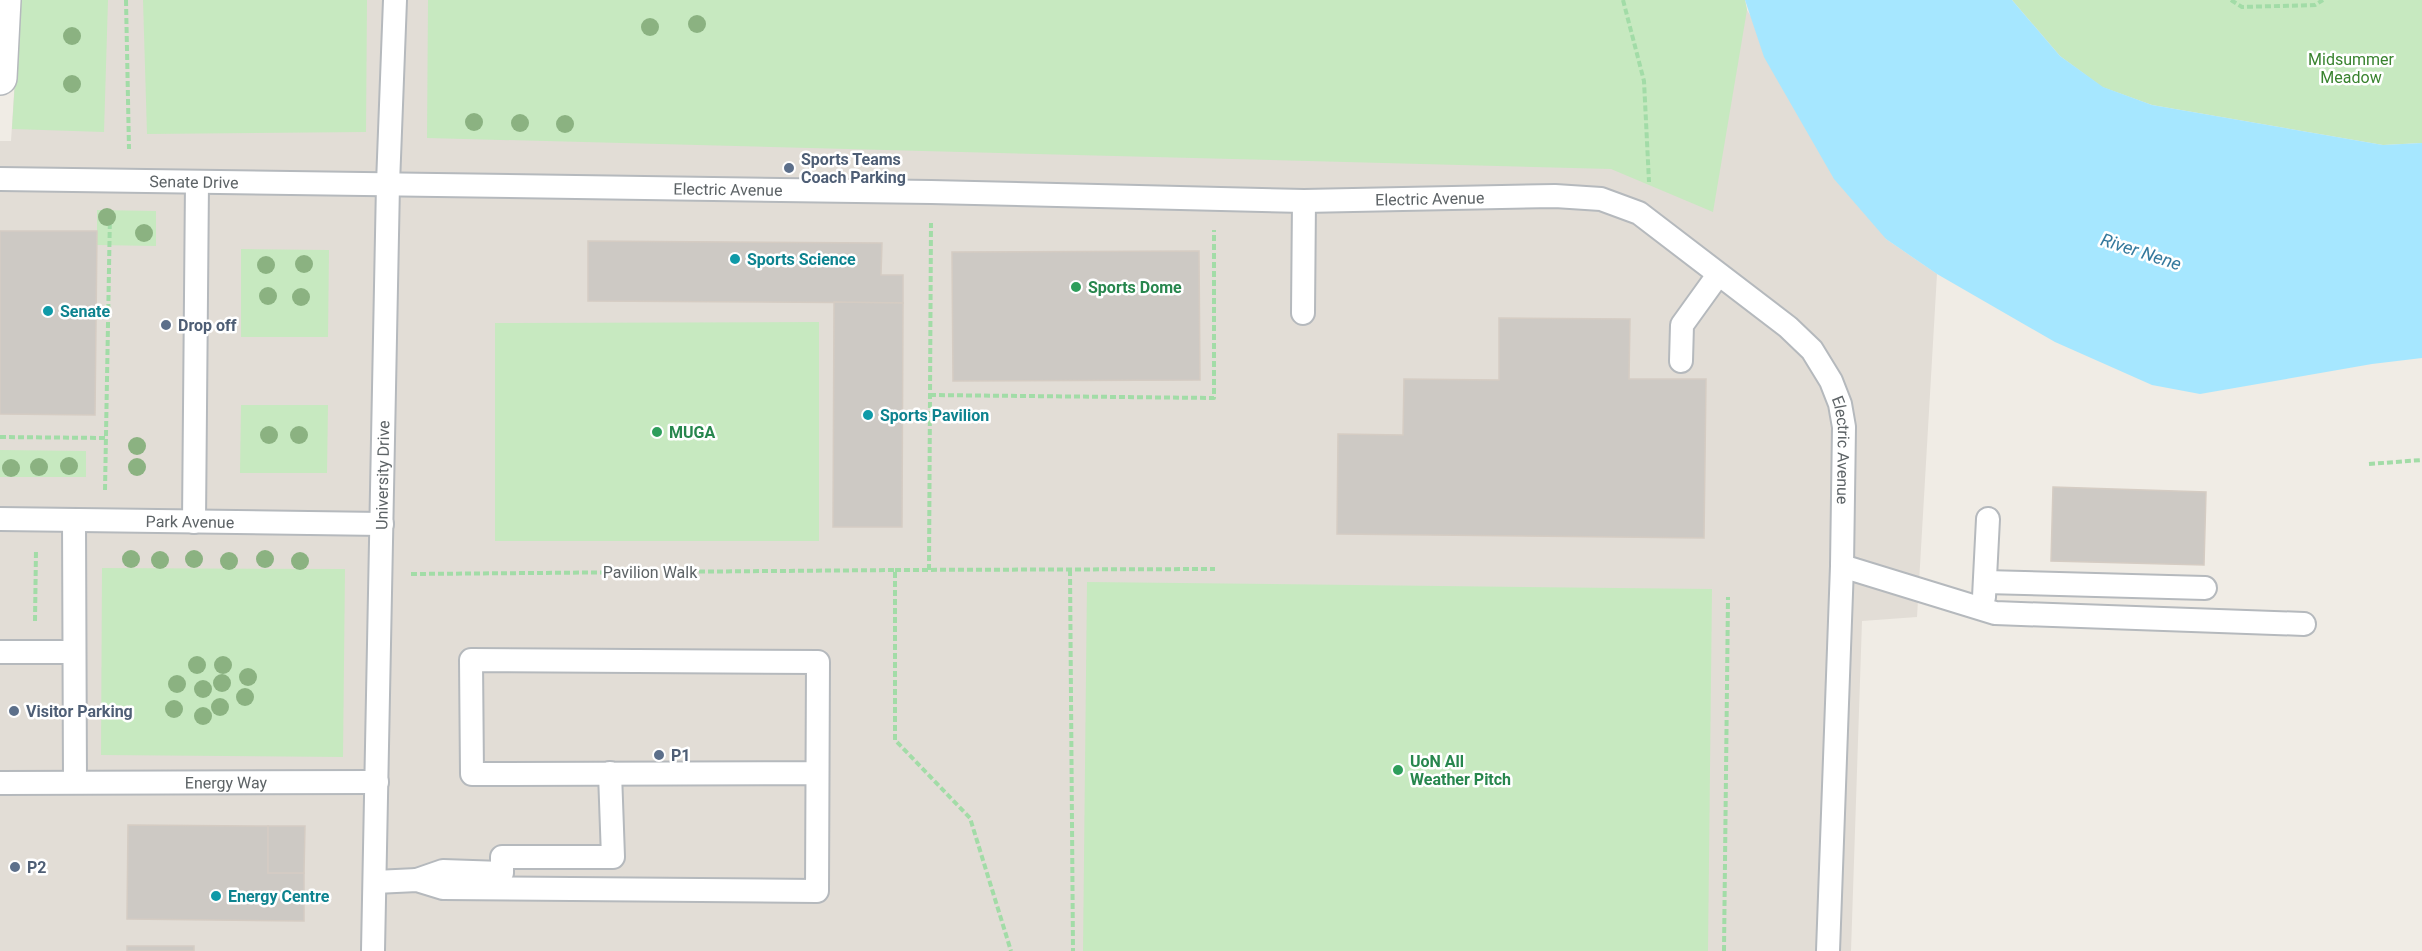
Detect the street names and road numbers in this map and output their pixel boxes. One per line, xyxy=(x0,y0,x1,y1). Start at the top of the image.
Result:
street label: Senate Drive xyxy=(149,172,239,192)
street label: Electric Avenue xyxy=(673,179,783,200)
street label: Electric Avenue xyxy=(1375,188,1485,210)
street label: Electric Avenue xyxy=(1828,393,1853,505)
street label: University Drive xyxy=(372,420,393,530)
street label: Park Avenue xyxy=(146,512,234,532)
street label: Pavilion Walk xyxy=(603,563,698,582)
street label: Energy Way xyxy=(185,773,268,793)

